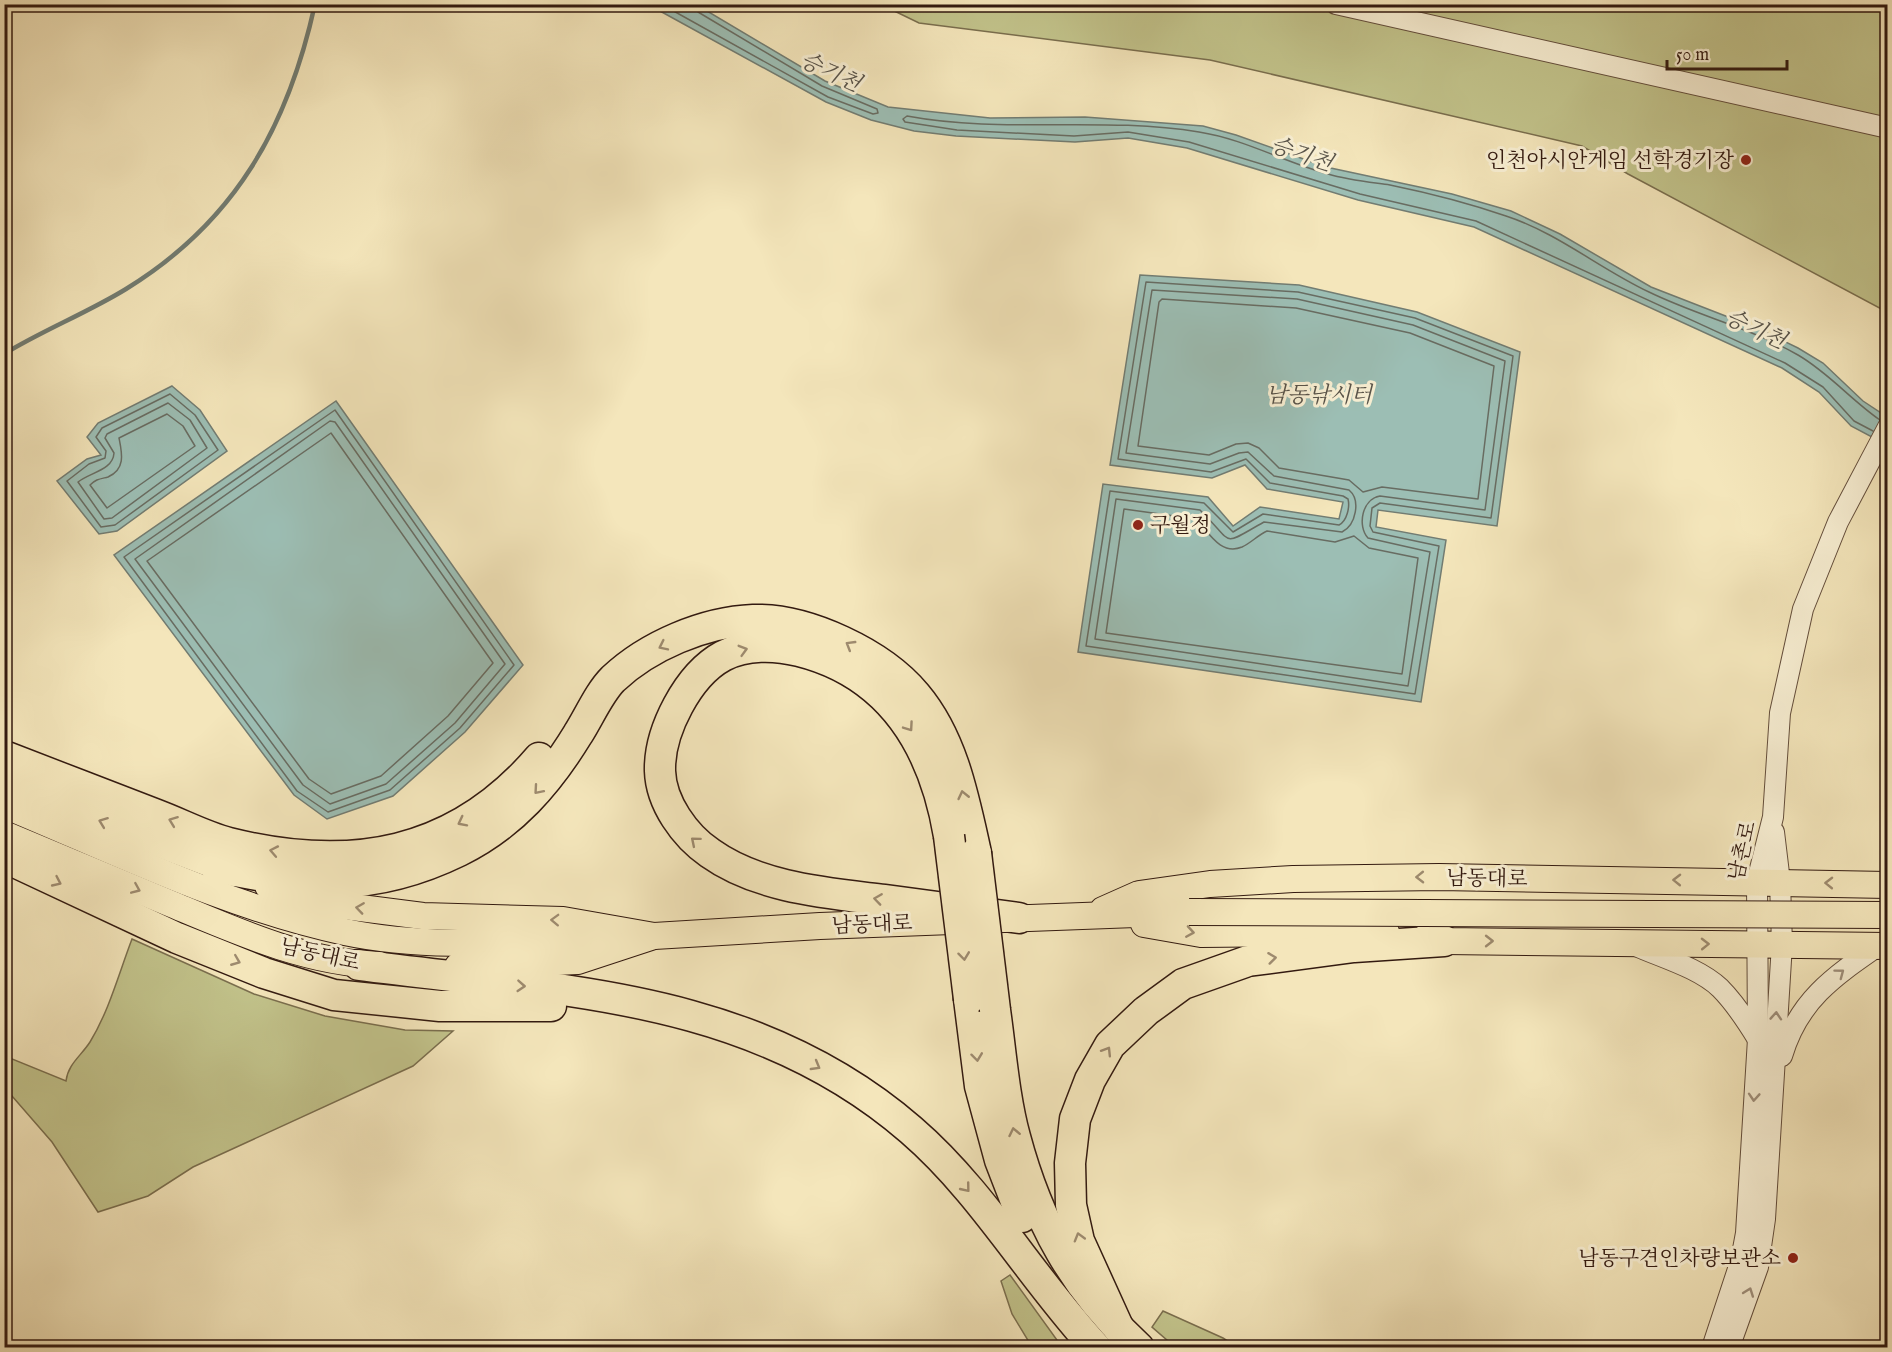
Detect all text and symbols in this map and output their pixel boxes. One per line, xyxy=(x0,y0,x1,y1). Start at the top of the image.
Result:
scale bar xyxy=(1667,33,1787,71)
text: 50 m xyxy=(1676,44,1709,67)
water label: 승기천 xyxy=(795,47,867,100)
water label: 승기천 xyxy=(1267,131,1338,179)
place label: 인천아시안게임 선학경기장 xyxy=(1486,148,1735,175)
marker: 인천아시안게임 선학경기장 xyxy=(1739,153,1753,167)
water label: 승기천 xyxy=(1720,304,1792,357)
water label: 남동낚시터 xyxy=(1266,382,1374,410)
place label: 구월정 xyxy=(1150,513,1211,540)
marker: 구월정 xyxy=(1131,518,1145,532)
one-way arrow xyxy=(659,638,670,650)
one-way arrow xyxy=(846,640,856,652)
one-way arrow xyxy=(737,645,747,657)
one-way arrow xyxy=(902,721,913,732)
one-way arrow xyxy=(534,783,545,794)
one-way arrow xyxy=(958,791,971,801)
one-way arrow xyxy=(458,815,469,826)
one-way arrow xyxy=(169,816,180,828)
one-way arrow xyxy=(98,817,109,830)
street label: 남촌로 xyxy=(1723,819,1763,884)
one-way arrow xyxy=(691,837,702,848)
one-way arrow xyxy=(270,845,280,858)
street label: 남동대로 xyxy=(1446,865,1528,894)
one-way arrow xyxy=(1415,871,1424,883)
one-way arrow xyxy=(1673,874,1682,886)
one-way arrow xyxy=(51,875,62,887)
one-way arrow xyxy=(1825,877,1834,890)
one-way arrow xyxy=(130,882,141,894)
one-way arrow xyxy=(874,894,883,906)
one-way arrow xyxy=(356,902,365,914)
street label: 남동대로 xyxy=(831,911,913,940)
one-way arrow xyxy=(550,913,559,926)
one-way arrow xyxy=(1185,925,1195,937)
street label: 남동대로 xyxy=(277,933,362,978)
one-way arrow xyxy=(1485,935,1494,947)
one-way arrow xyxy=(1701,938,1710,950)
one-way arrow xyxy=(957,951,970,961)
one-way arrow xyxy=(1268,952,1277,964)
one-way arrow xyxy=(230,954,240,967)
one-way arrow xyxy=(1833,969,1844,980)
one-way arrow xyxy=(517,979,526,992)
one-way arrow xyxy=(1770,1011,1783,1020)
one-way arrow xyxy=(1100,1047,1112,1057)
one-way arrow xyxy=(970,1052,982,1062)
one-way arrow xyxy=(810,1058,820,1070)
one-way arrow xyxy=(1748,1093,1761,1102)
one-way arrow xyxy=(1009,1127,1022,1137)
one-way arrow xyxy=(959,1181,970,1192)
one-way arrow xyxy=(1074,1232,1086,1243)
place label: 남동구견인차량보관소 xyxy=(1578,1246,1781,1273)
marker: 남동구견인차량보관소 xyxy=(1786,1251,1800,1265)
one-way arrow xyxy=(1741,1288,1754,1298)

